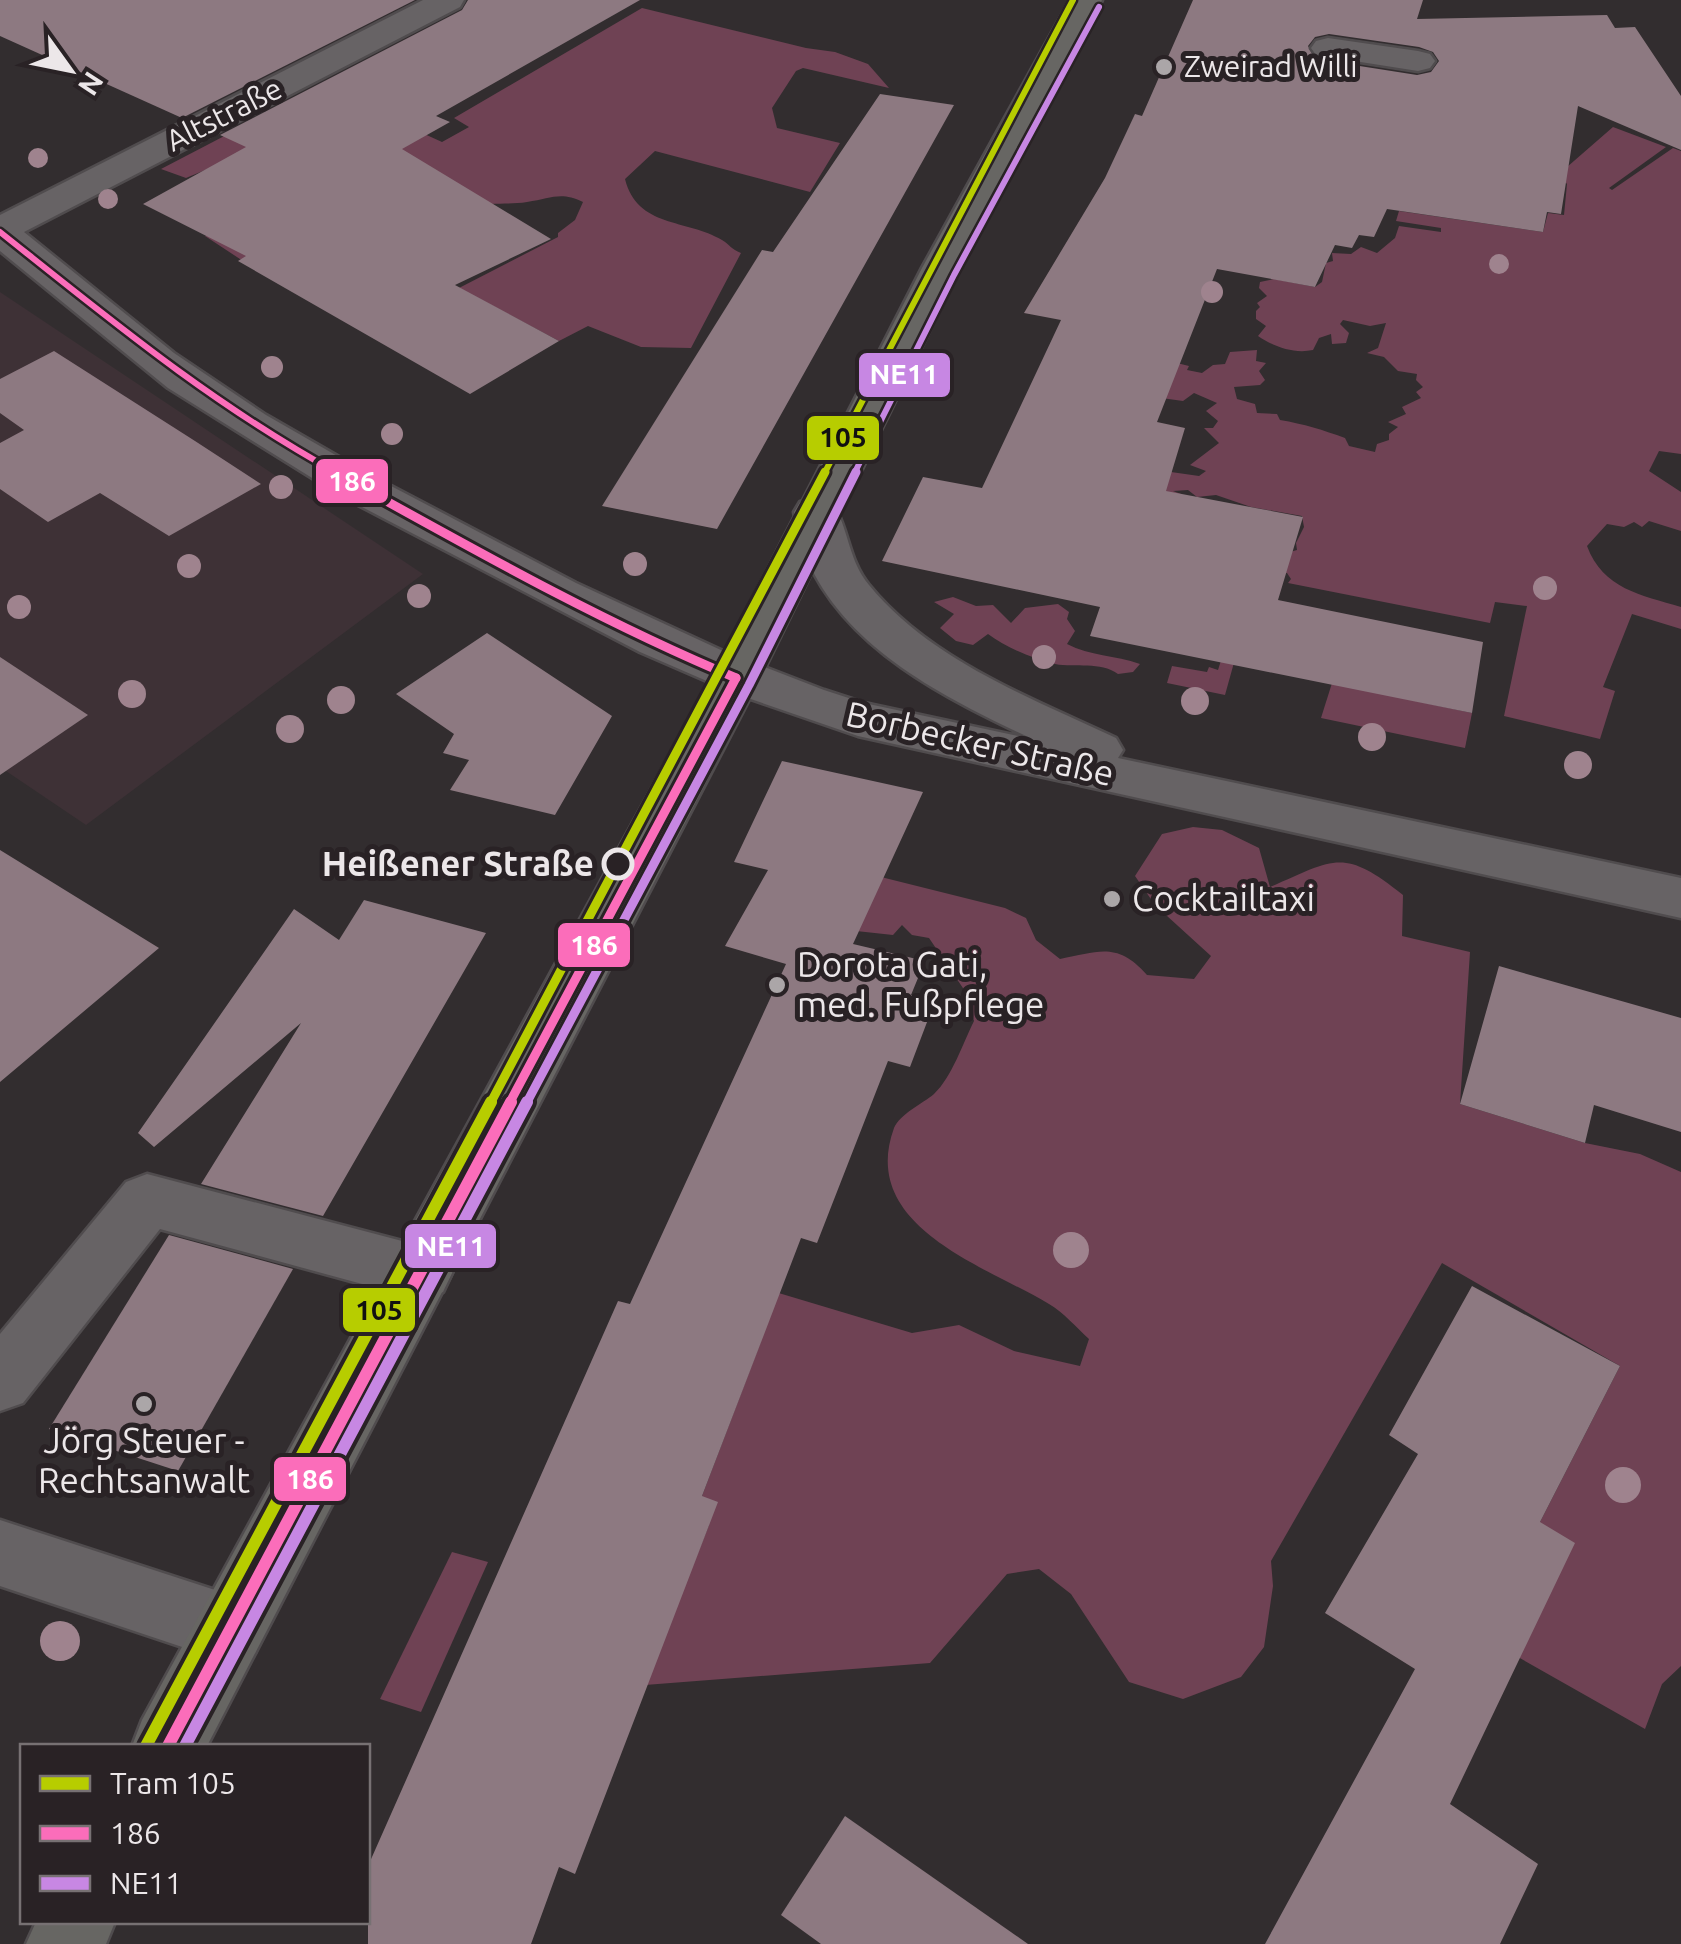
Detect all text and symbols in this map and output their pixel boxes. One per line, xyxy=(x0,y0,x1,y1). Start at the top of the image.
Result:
north arrow xyxy=(20,20,120,120)
place label: Zweirad Willi xyxy=(1184,49,1358,83)
marker: Zweirad Willi xyxy=(1153,56,1175,78)
text: N xyxy=(73,67,110,101)
street label: Altstraße xyxy=(160,71,287,158)
line badge: NE11 xyxy=(857,351,952,399)
text: NE11 xyxy=(869,358,939,389)
line badge: 105 xyxy=(805,414,881,462)
text: 105 xyxy=(819,421,867,452)
line badge: 186 xyxy=(314,457,390,505)
text: 186 xyxy=(328,465,376,496)
street label: Borbecker Straße xyxy=(842,693,1118,793)
place label: Heißener Straße xyxy=(322,843,594,883)
marker: Heißener Straße xyxy=(603,849,633,879)
place label: Cocktailtaxi xyxy=(1132,878,1315,918)
marker: Cocktailtaxi xyxy=(1101,888,1123,910)
line badge: 186 xyxy=(556,921,632,969)
text: 186 xyxy=(570,929,618,960)
place label: Dorota Gati, med. Fußpflege xyxy=(797,944,1044,1024)
marker: Dorota Gati, med. Fußpflege xyxy=(766,974,788,996)
line badge: NE11 xyxy=(403,1222,498,1270)
text: NE11 xyxy=(416,1230,486,1261)
line badge: 105 xyxy=(341,1286,417,1334)
text: 105 xyxy=(355,1294,403,1325)
marker: Jörg Steuer - Rechtsanwalt xyxy=(133,1393,155,1415)
place label: Jörg Steuer - Rechtsanwalt xyxy=(38,1420,250,1500)
line badge: 186 xyxy=(272,1455,348,1503)
text: 186 xyxy=(286,1463,334,1494)
legend xyxy=(20,1744,370,1924)
text: Tram 105 xyxy=(110,1766,236,1800)
text: 186 xyxy=(110,1816,161,1850)
text: NE11 xyxy=(110,1866,182,1900)

